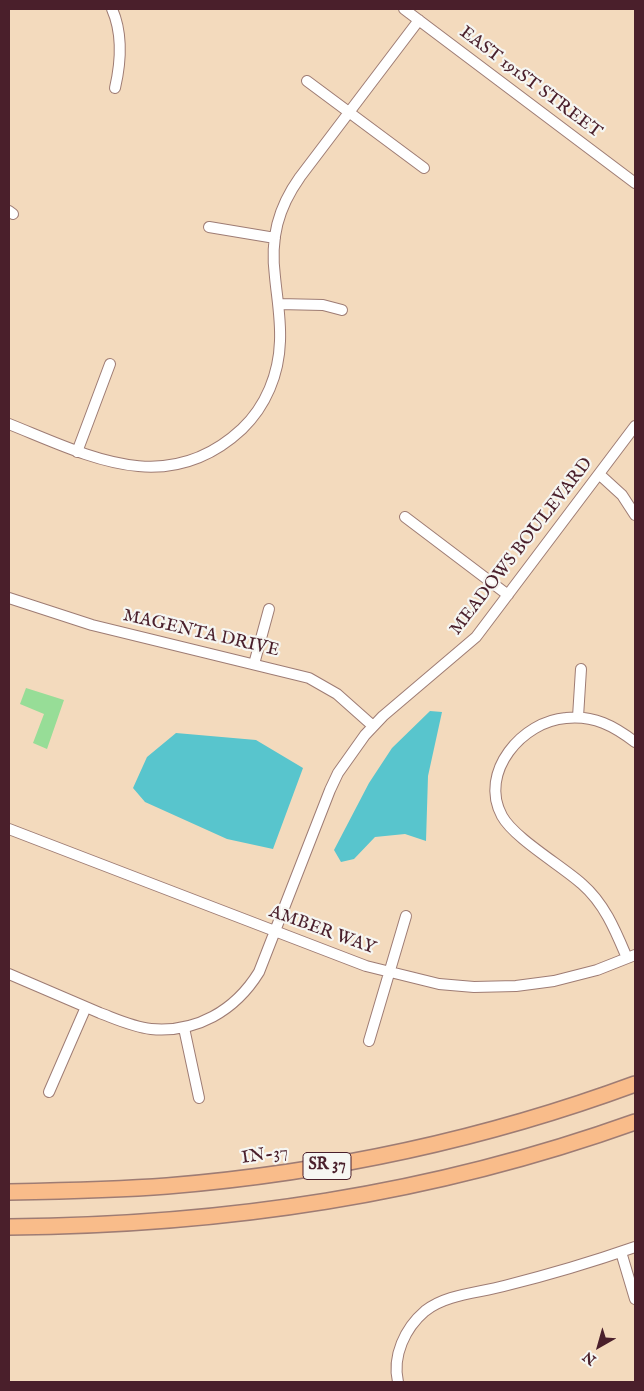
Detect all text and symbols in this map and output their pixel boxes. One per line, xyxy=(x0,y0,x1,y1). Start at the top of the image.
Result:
street label: EAST 191ST STREET xyxy=(455,23,605,143)
street label: MEADOWS BOULEVARD xyxy=(446,454,598,640)
street label: MAGENTA DRIVE xyxy=(121,606,281,662)
street label: AMBER WAY xyxy=(266,902,378,960)
street label: IN-37 xyxy=(240,1142,290,1170)
road number: SR 37 xyxy=(303,1152,351,1180)
north arrow xyxy=(574,1321,624,1371)
text: N xyxy=(579,1347,600,1369)

